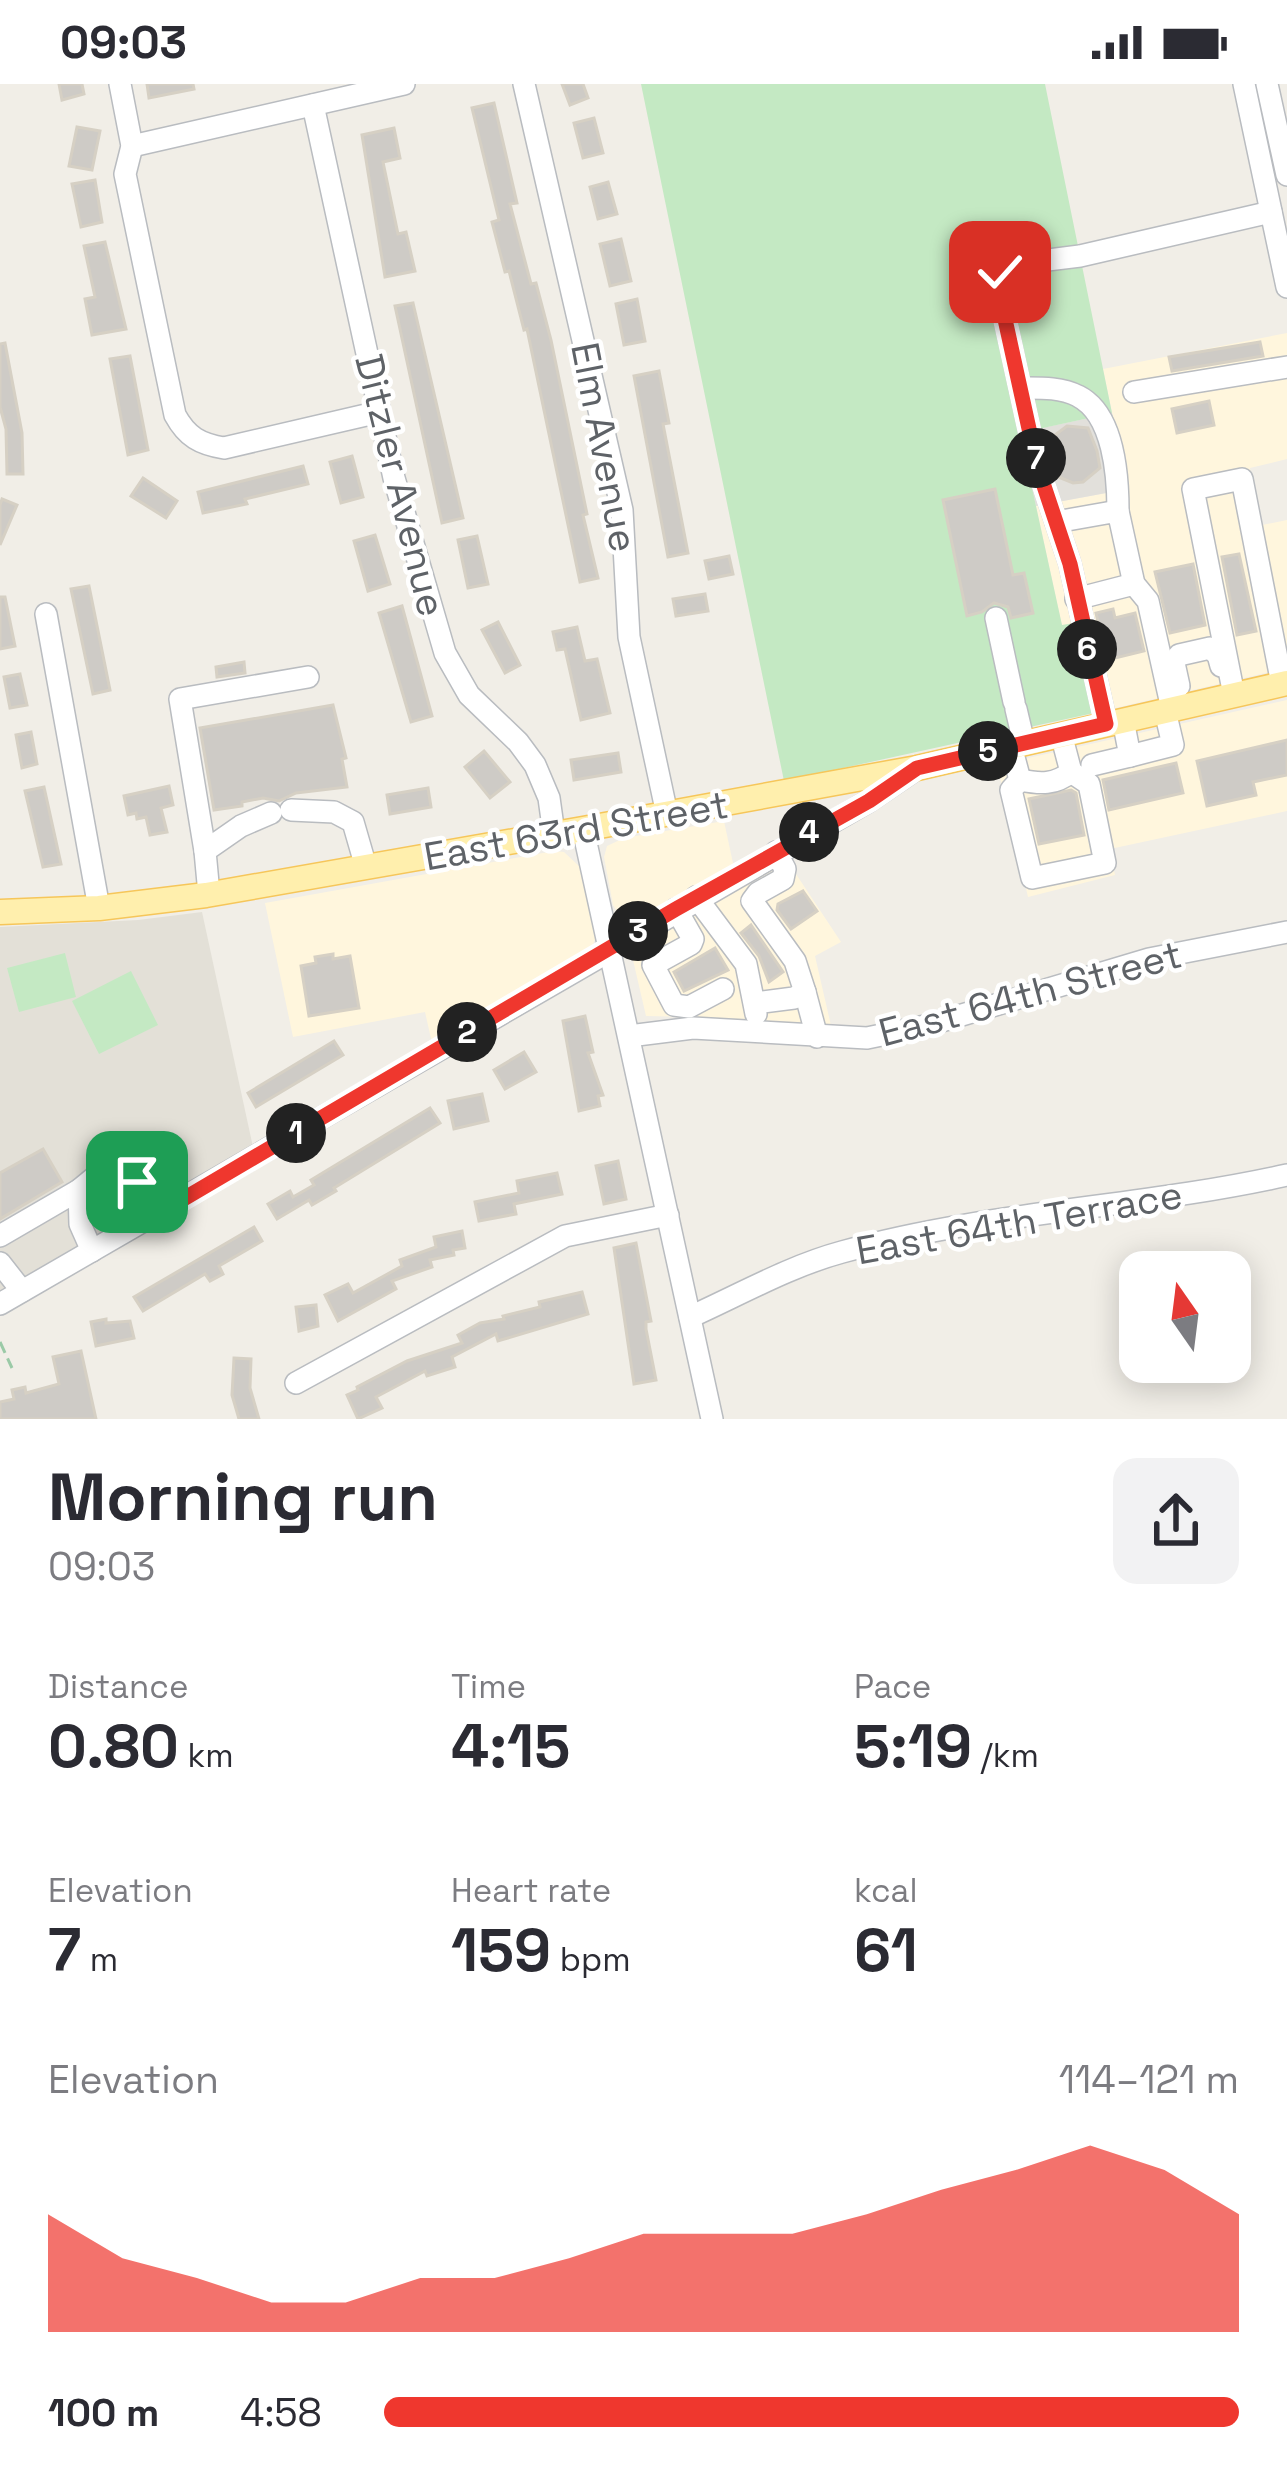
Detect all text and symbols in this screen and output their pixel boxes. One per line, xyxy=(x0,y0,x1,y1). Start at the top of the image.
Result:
text: 09:03 xyxy=(60,14,187,71)
pin xyxy=(949,221,1051,323)
icon: check xyxy=(967,239,1033,305)
street label: Elm Avenue xyxy=(560,338,649,556)
street label: Ditzler Avenue xyxy=(344,349,457,621)
pin: 7 xyxy=(1006,428,1066,488)
text: 7 xyxy=(1027,437,1045,479)
pin: 6 xyxy=(1057,619,1117,679)
text: 6 xyxy=(1077,628,1097,670)
pin: 5 xyxy=(958,721,1018,781)
text: 5 xyxy=(978,730,998,772)
street label: East 63rd Street xyxy=(420,780,732,881)
pin: 4 xyxy=(779,802,839,862)
text: 4 xyxy=(799,811,820,853)
pin: 3 xyxy=(608,901,668,961)
text: 3 xyxy=(628,910,648,952)
street label: East 64th Street xyxy=(873,929,1187,1057)
pin: 2 xyxy=(437,1002,497,1062)
text: 2 xyxy=(457,1011,477,1053)
pin: 1 xyxy=(266,1103,326,1163)
text: 1 xyxy=(289,1112,303,1154)
pin xyxy=(86,1131,188,1233)
icon: arrive xyxy=(104,1149,170,1215)
street label: East 64th Terrace xyxy=(852,1170,1186,1275)
north arrow xyxy=(1119,1251,1251,1383)
map controls xyxy=(1119,1251,1251,1383)
text: Morning run xyxy=(48,1455,438,1539)
button: share xyxy=(1113,1458,1239,1584)
text: 09:03 xyxy=(48,1542,155,1591)
text: Distance xyxy=(48,1666,189,1708)
text: Time xyxy=(451,1666,526,1708)
text: Pace xyxy=(854,1666,931,1708)
text: 0.80 xyxy=(48,1708,179,1785)
text: 4:15 xyxy=(451,1708,570,1785)
text: 5:19 xyxy=(854,1708,972,1785)
text: km xyxy=(179,1735,234,1777)
text: /km xyxy=(972,1735,1039,1777)
text: Elevation xyxy=(48,1870,193,1912)
text: Heart rate xyxy=(451,1870,611,1912)
text: kcal xyxy=(854,1870,918,1912)
text: 7 xyxy=(48,1912,81,1989)
text: 159 xyxy=(451,1912,551,1989)
text: 61 xyxy=(854,1912,918,1989)
text: m xyxy=(81,1939,118,1981)
text: bpm xyxy=(551,1939,631,1981)
text: Elevation xyxy=(48,2055,219,2104)
text: 114–121 m xyxy=(1059,2055,1239,2104)
text: 100 m xyxy=(48,2388,159,2437)
text: 4:58 xyxy=(240,2388,322,2437)

